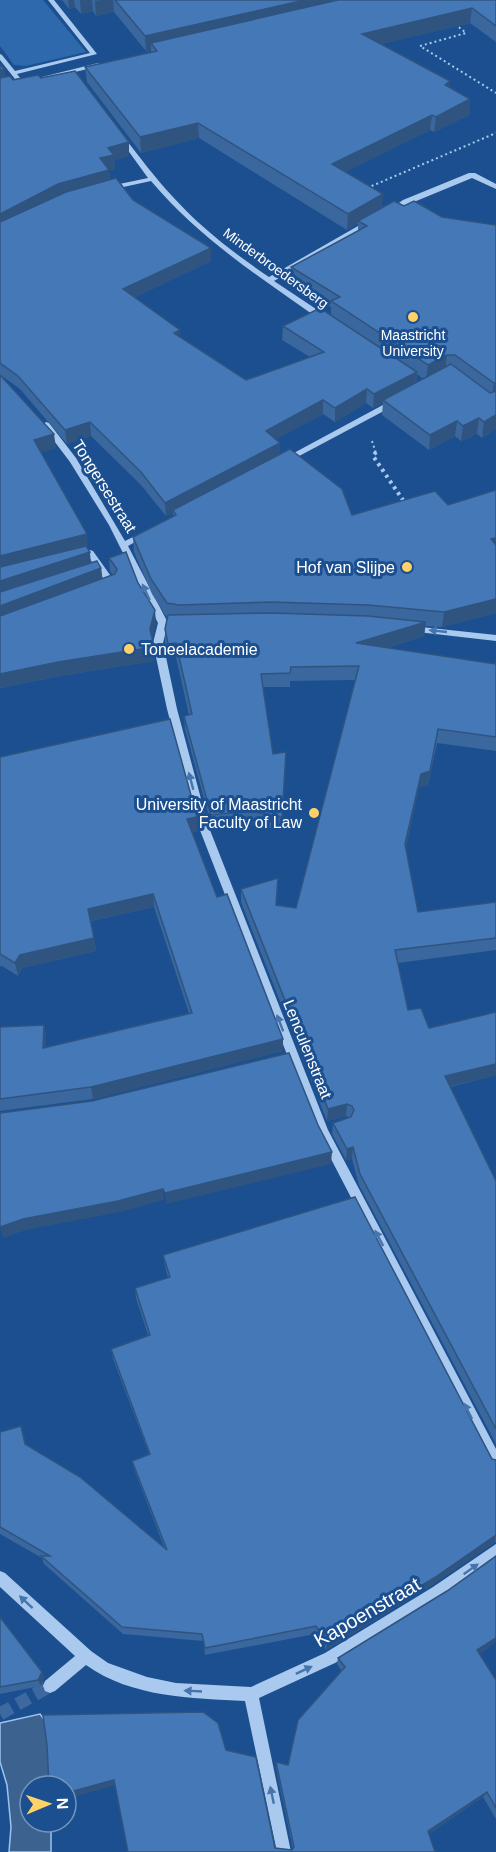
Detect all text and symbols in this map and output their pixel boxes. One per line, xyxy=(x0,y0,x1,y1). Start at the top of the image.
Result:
street label: Minderbroedersberg xyxy=(220,224,332,312)
marker: Maastricht University xyxy=(406,310,420,324)
place label: Maastricht University xyxy=(381,327,445,359)
street label: Tongersestraat xyxy=(69,437,140,536)
place label: Hof van Slijpe xyxy=(296,559,395,576)
marker: Hof van Slijpe xyxy=(400,560,414,574)
one-way arrow xyxy=(142,583,151,600)
one-way arrow xyxy=(428,626,447,636)
place label: Toneelacademie xyxy=(141,641,258,658)
marker: Toneelacademie xyxy=(122,642,136,656)
one-way arrow xyxy=(186,772,196,790)
place label: University of Maastricht Faculty of Law xyxy=(136,796,303,831)
marker: University of Maastricht Faculty of Law xyxy=(307,806,321,820)
street label: Lenculenstraat xyxy=(280,997,335,1102)
one-way arrow xyxy=(275,1014,284,1032)
one-way arrow xyxy=(374,1229,384,1246)
one-way arrow xyxy=(463,1402,473,1419)
one-way arrow xyxy=(463,1563,479,1575)
street label: Kapoenstraat xyxy=(310,1573,424,1651)
one-way arrow xyxy=(18,1595,33,1609)
one-way arrow xyxy=(296,1665,313,1674)
one-way arrow xyxy=(183,1686,202,1695)
north arrow xyxy=(18,1774,78,1834)
one-way arrow xyxy=(267,1785,276,1804)
text: N xyxy=(54,1797,71,1810)

